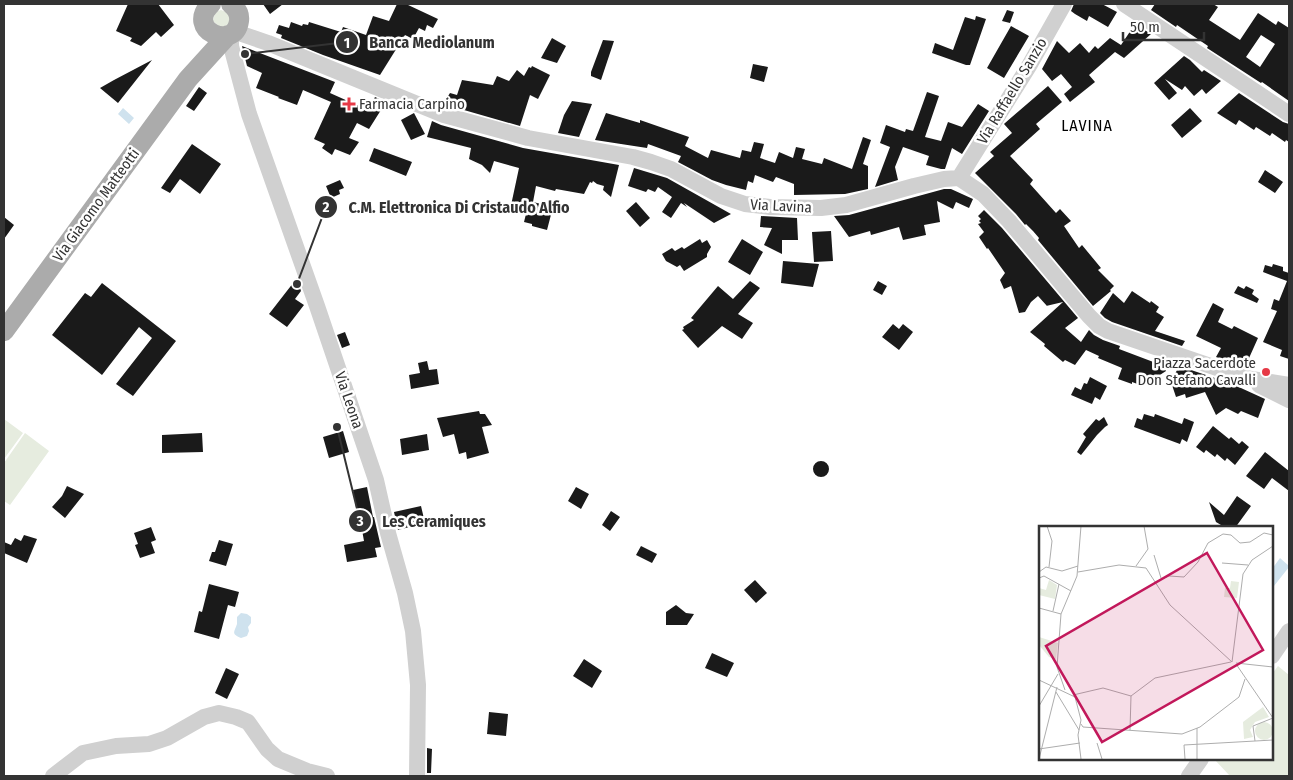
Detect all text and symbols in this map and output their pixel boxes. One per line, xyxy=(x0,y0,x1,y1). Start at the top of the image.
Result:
scale bar xyxy=(1123,10,1204,42)
text: 50 m xyxy=(1130,18,1160,36)
callout: Banca Mediolanum xyxy=(334,27,505,58)
text: Banca Mediolanum xyxy=(369,33,495,52)
text: 1 xyxy=(344,34,350,52)
street label: Via Raffaello Sanzio xyxy=(973,34,1051,147)
place label: Farmacia Carpino xyxy=(359,95,465,113)
marker: Farmacia Carpino xyxy=(343,98,355,110)
district label: LAVINA xyxy=(1061,116,1113,135)
street label: Via Giacomo Matteotti xyxy=(49,145,143,265)
callout: C.M. Elettronica Di Cristaudo Alfio xyxy=(313,191,579,222)
street label: Via Lavina xyxy=(750,195,812,217)
text: 2 xyxy=(322,198,330,216)
text: C.M. Elettronica Di Cristaudo Alfio xyxy=(348,198,570,217)
place label: Piazza Sacerdote Don Stefano Cavalli xyxy=(1138,354,1256,389)
marker: Piazza Sacerdote Don Stefano Cavalli xyxy=(1260,366,1272,378)
street label: Via Leona xyxy=(331,369,367,431)
callout: Les Ceramiques xyxy=(347,505,496,536)
text: 3 xyxy=(355,512,364,530)
text: Les Ceramiques xyxy=(382,512,486,531)
inset map xyxy=(1039,526,1273,760)

